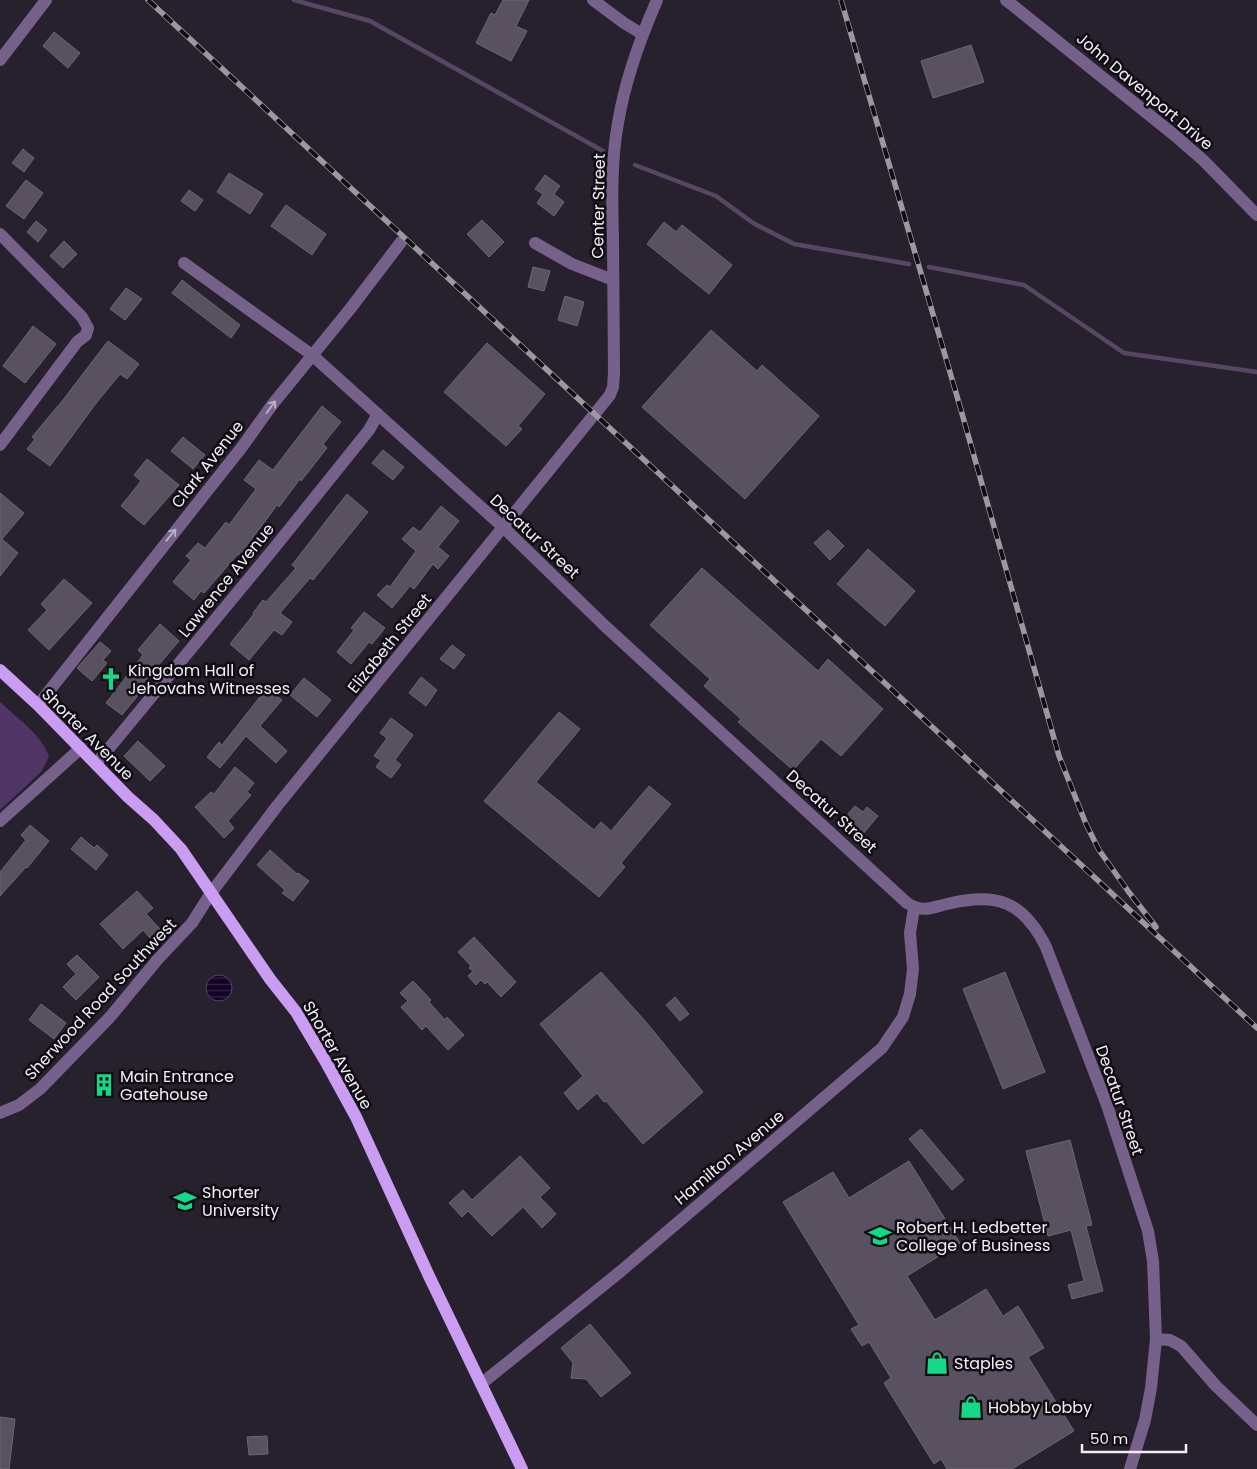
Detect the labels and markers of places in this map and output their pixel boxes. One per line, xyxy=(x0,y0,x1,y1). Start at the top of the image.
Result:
place label: Kingdom Hall of Jehovahs Witnesses xyxy=(128,659,290,700)
church icon: Kingdom Hall of Jehovahs Witnesses xyxy=(98,666,124,692)
place label: Main Entrance Gatehouse xyxy=(120,1065,234,1106)
building icon: Main Entrance Gatehouse xyxy=(91,1072,117,1098)
place label: Shorter University xyxy=(202,1181,279,1222)
school or university icon: Shorter University xyxy=(172,1188,198,1214)
place label: Robert H. Ledbetter College of Business xyxy=(896,1216,1050,1257)
school or university icon: Robert H. Ledbetter College of Business xyxy=(867,1223,893,1249)
shop icon: Staples xyxy=(924,1350,950,1376)
place label: Staples xyxy=(954,1352,1013,1375)
shop icon: Hobby Lobby xyxy=(958,1394,984,1420)
place label: Hobby Lobby xyxy=(988,1396,1092,1419)

